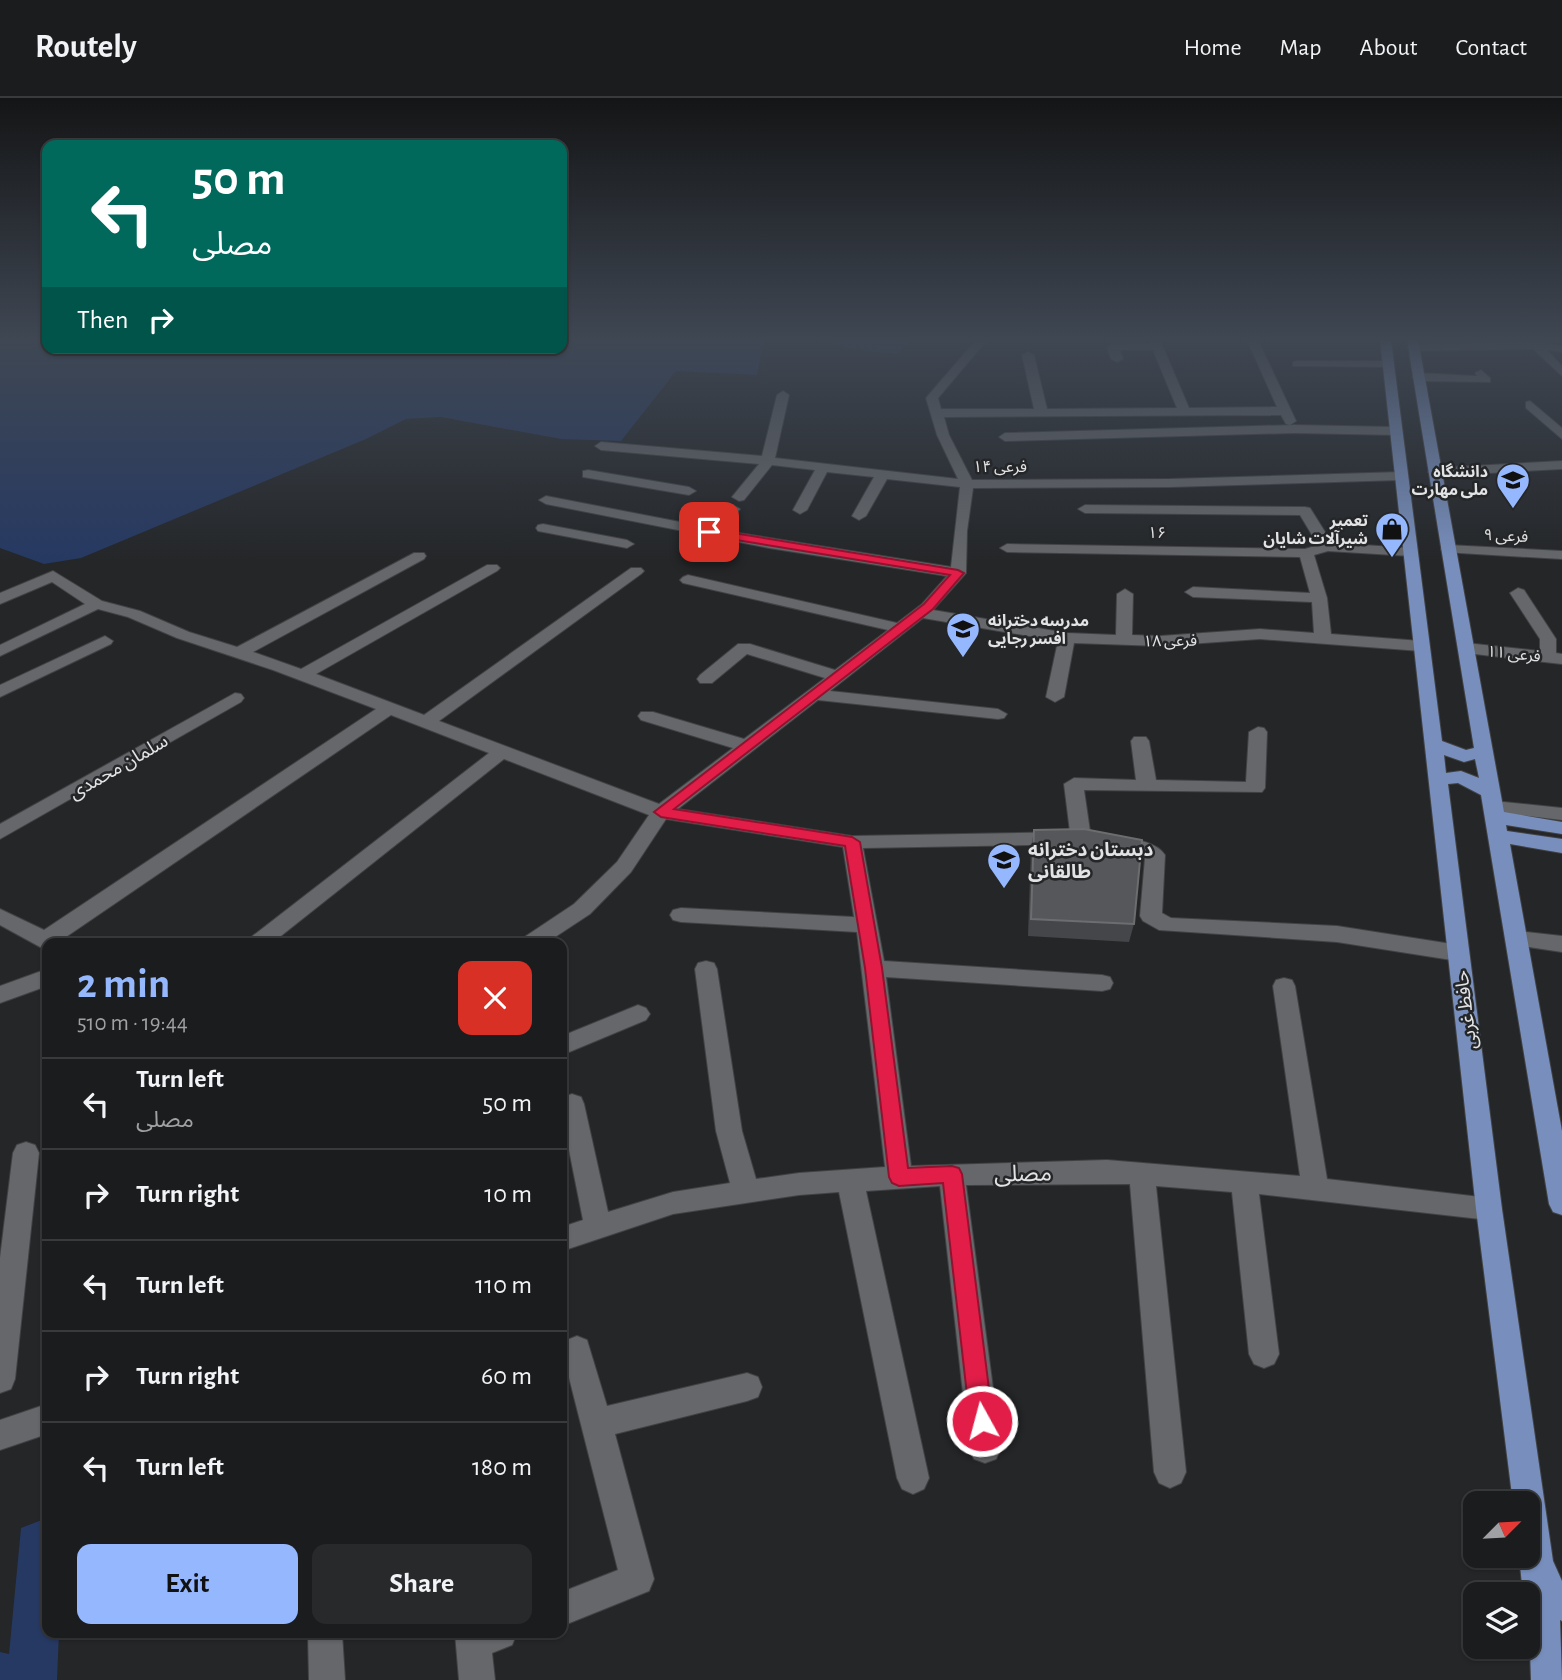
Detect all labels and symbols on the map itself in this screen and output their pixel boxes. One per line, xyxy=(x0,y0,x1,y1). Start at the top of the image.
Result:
street label: فرعی ۱۴ xyxy=(973,459,1027,476)
school or university icon: دانشگاه ملی مهارت xyxy=(1494,461,1532,510)
place label: دانشگاه ملی مهارت xyxy=(1412,463,1488,499)
pin xyxy=(679,502,739,562)
shop icon: تعمیر شیرآلات شایان xyxy=(1373,510,1411,559)
place label: تعمیر شیرآلات شایان xyxy=(1263,513,1368,548)
street label: ۱۶ xyxy=(1148,525,1166,541)
street label: فرعی ۹ xyxy=(1483,527,1529,546)
school or university icon: مدرسه دخترانه افسر رجایی xyxy=(944,610,982,659)
place label: مدرسه دخترانه افسر رجایی xyxy=(988,613,1089,648)
street label: فرعی ۱۸ xyxy=(1143,633,1197,650)
street label: فرعی ۱۱ xyxy=(1486,643,1542,666)
street label: سلمان محمدی xyxy=(66,731,172,803)
school or university icon: دبستان دخترانه طالقانی xyxy=(985,841,1023,890)
place label: دبستان دخترانه طالقانی xyxy=(1028,841,1154,882)
street label: حافظ غربی xyxy=(1452,969,1482,1051)
street label: مصلی xyxy=(994,1162,1052,1187)
position arrow xyxy=(945,1384,1019,1458)
north arrow xyxy=(1463,1491,1540,1568)

